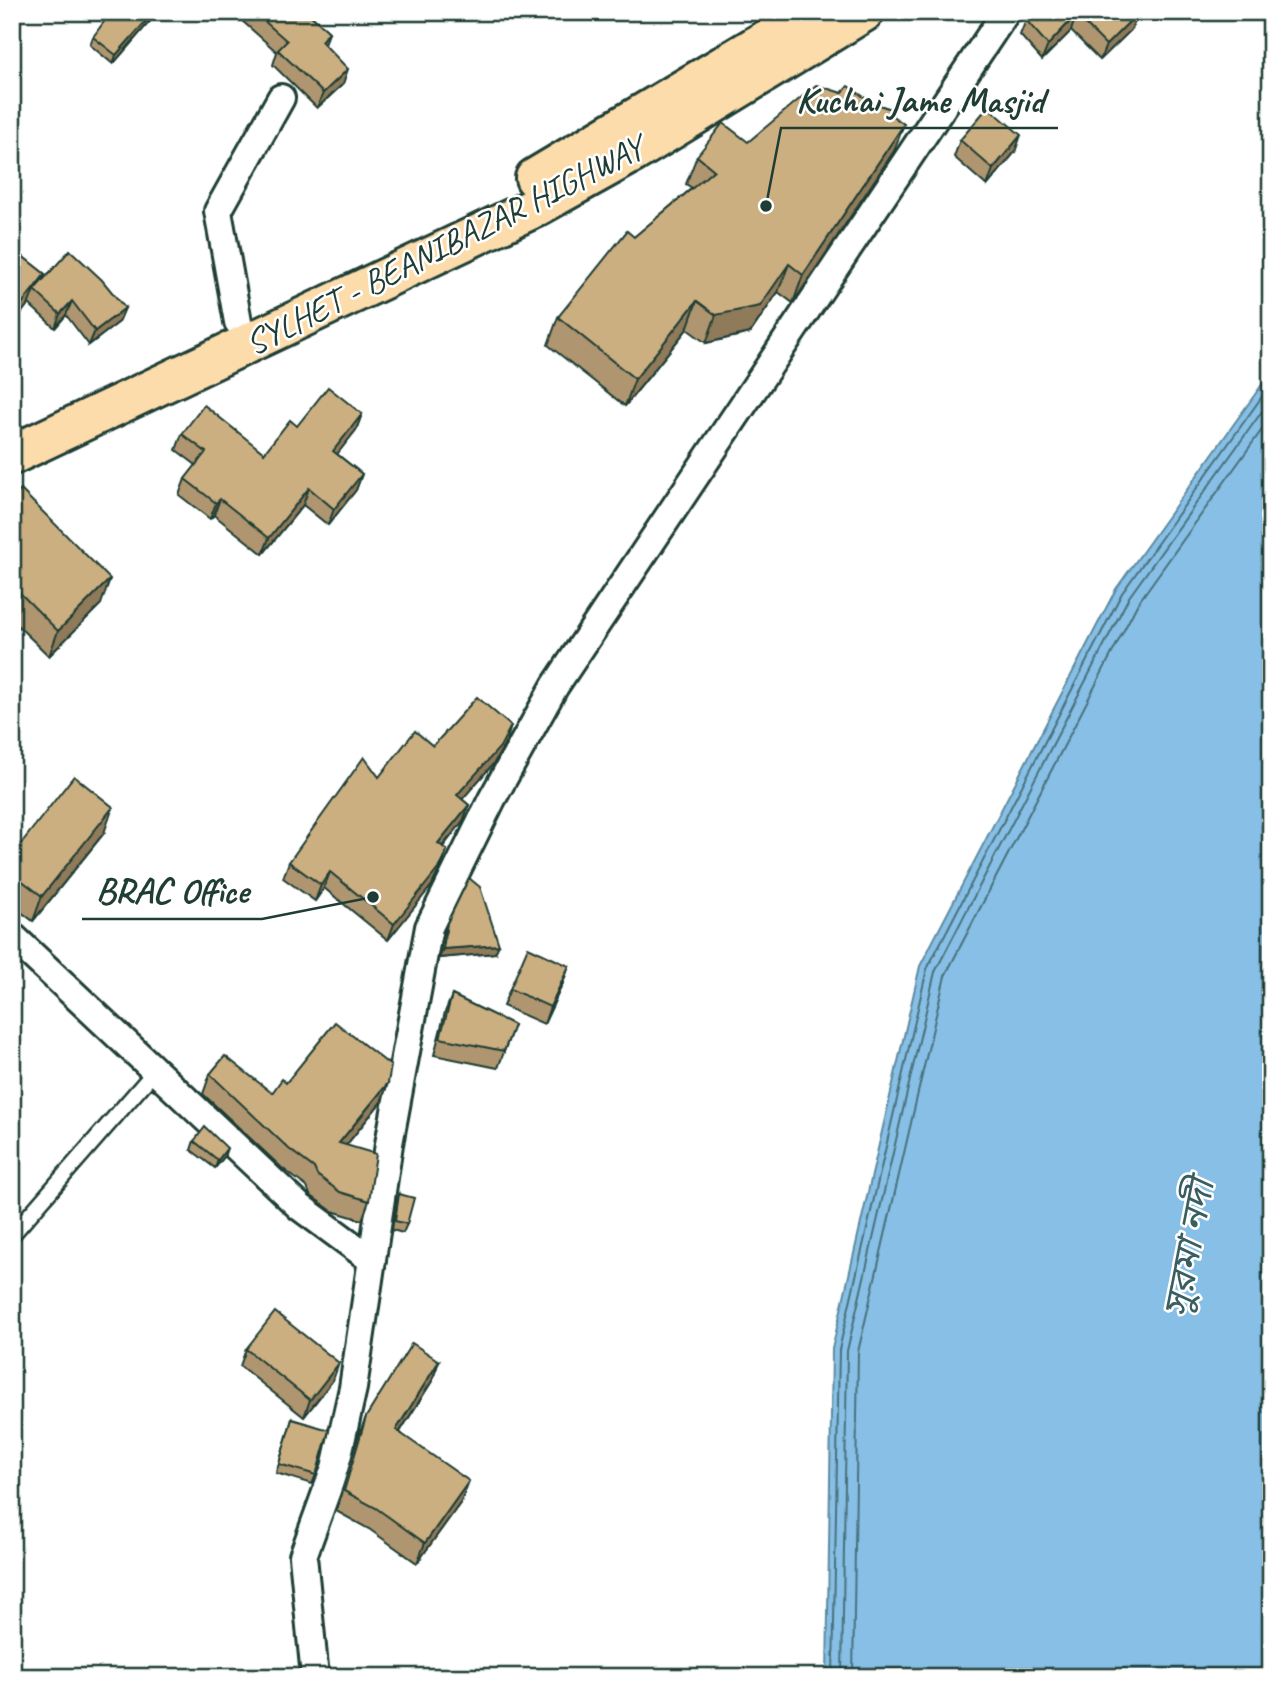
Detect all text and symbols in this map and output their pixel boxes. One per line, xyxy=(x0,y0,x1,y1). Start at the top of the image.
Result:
callout: Kuchai Jame Masjid xyxy=(781,70,1058,128)
text: Kuchai Jame Masjid xyxy=(796,76,1050,123)
street label: SYLHET - BEANIBAZAR HIGHWAY xyxy=(238,122,657,366)
callout: BRAC Office xyxy=(82,861,262,919)
text: BRAC Office xyxy=(96,867,252,914)
water label: সুরমা নদী xyxy=(1152,1169,1226,1321)

